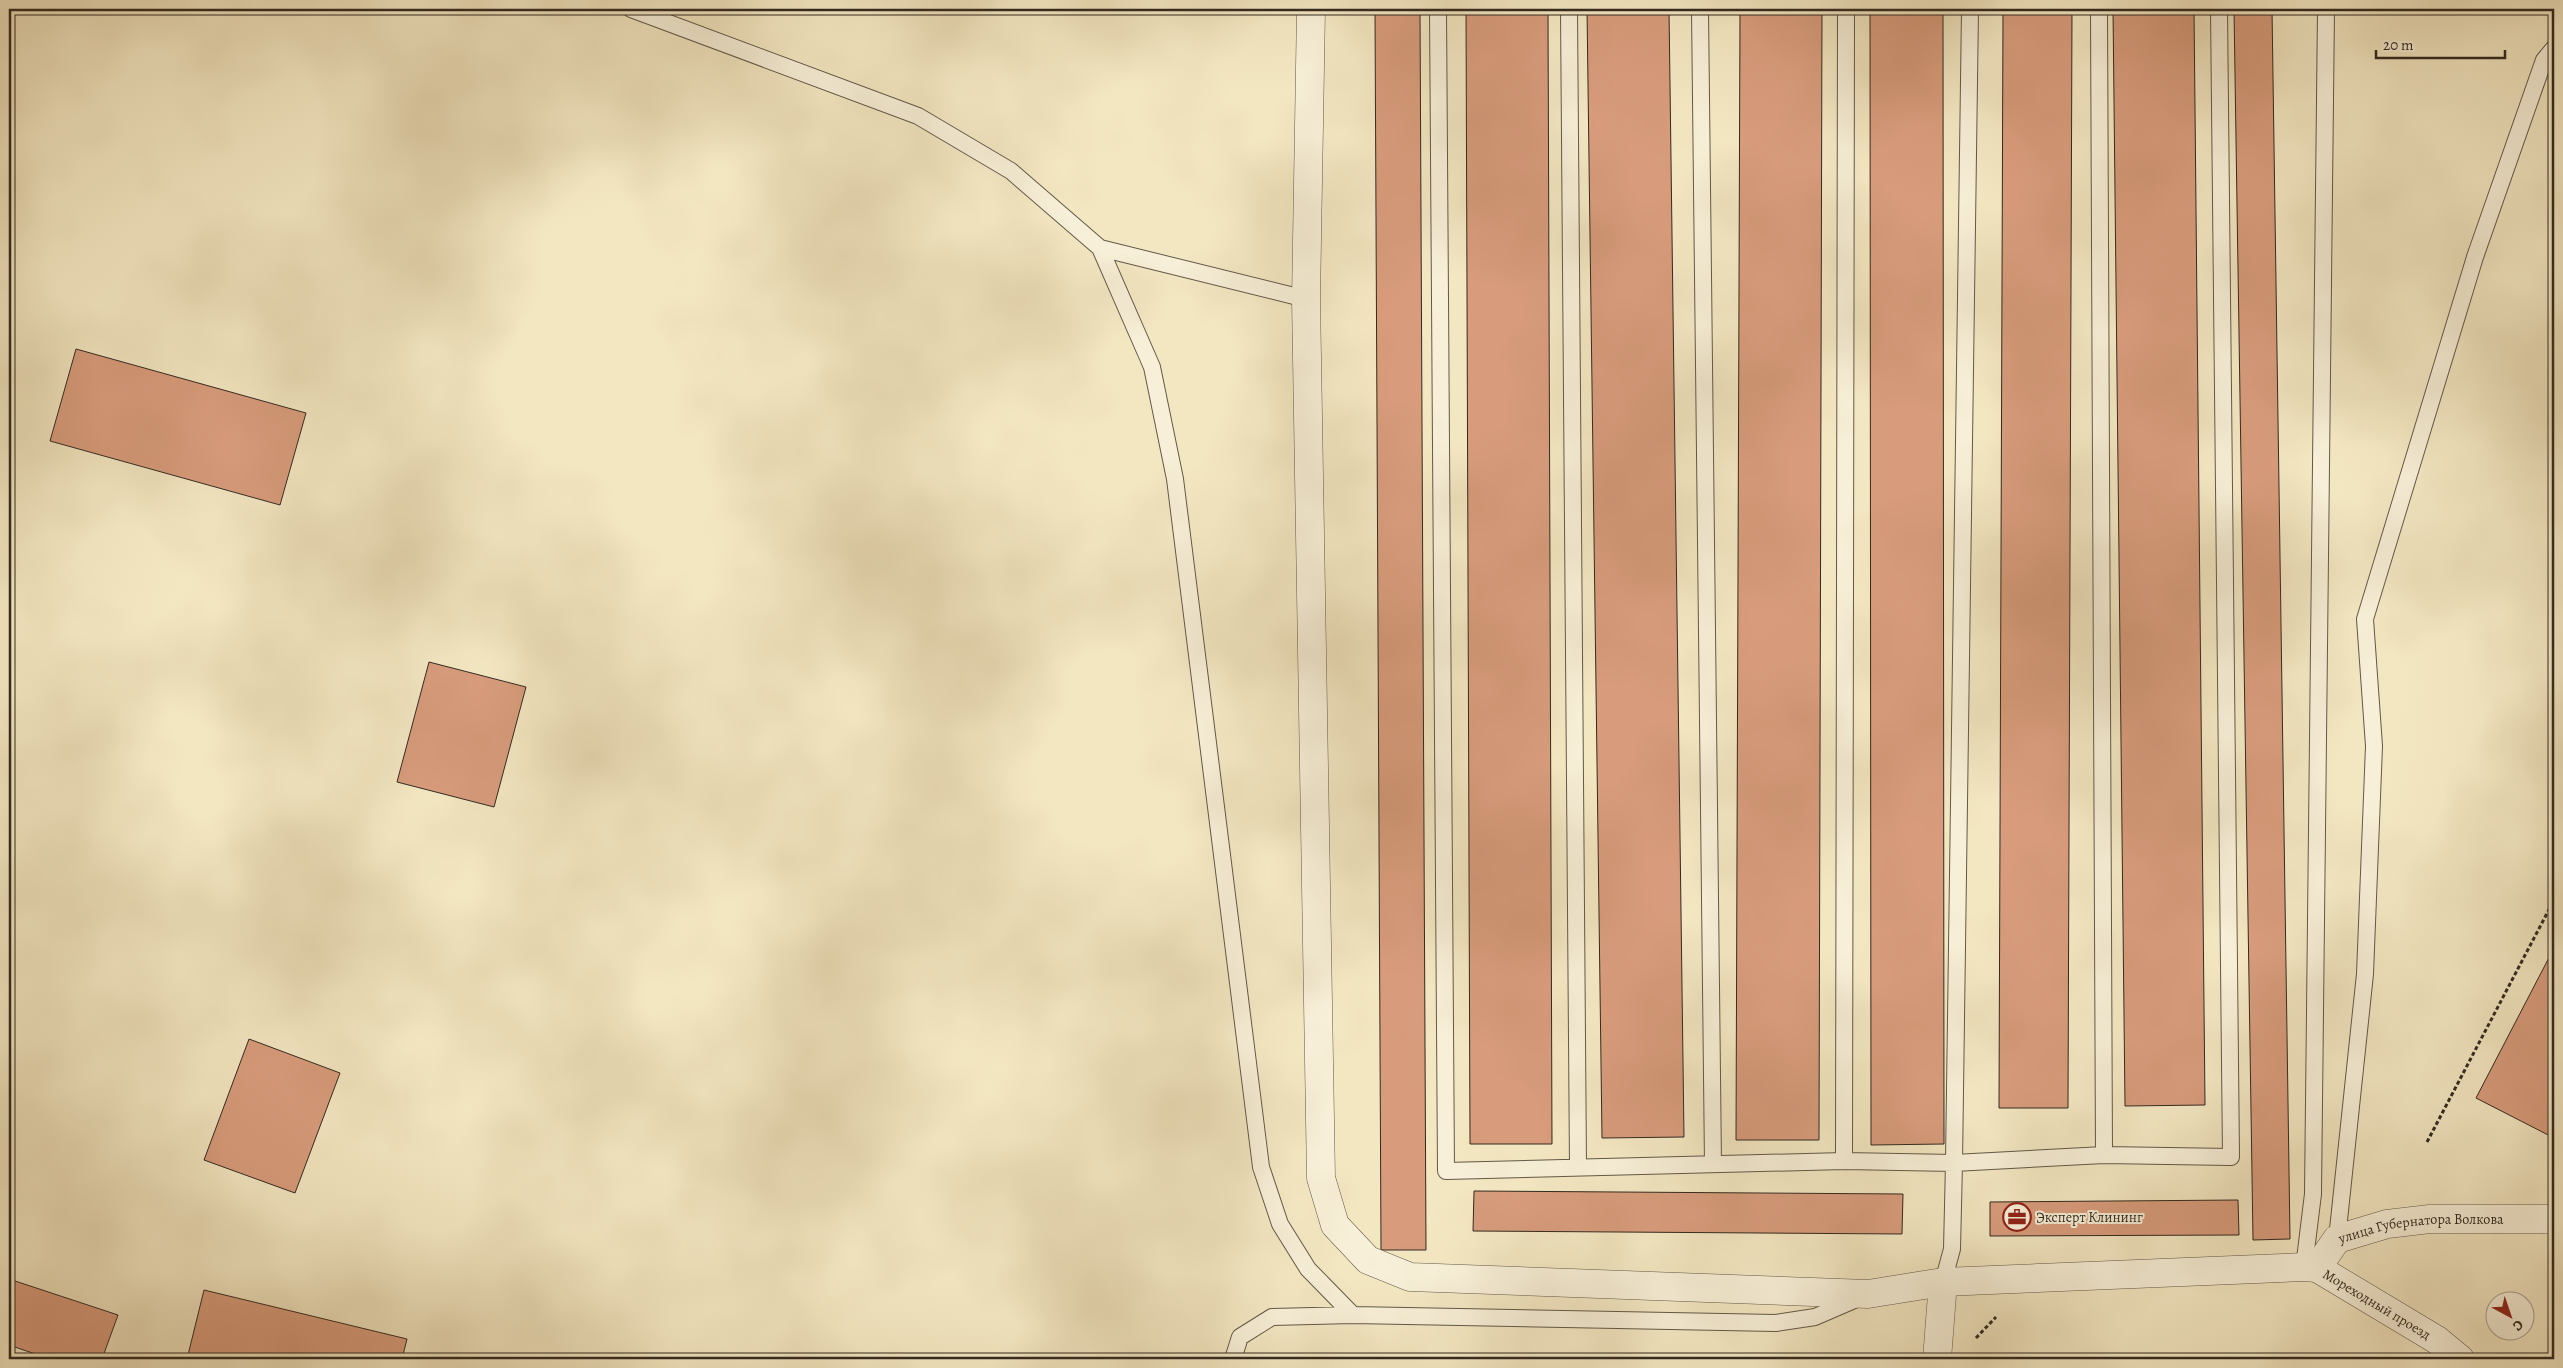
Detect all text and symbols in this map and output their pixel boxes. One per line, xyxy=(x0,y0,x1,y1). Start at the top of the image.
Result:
scale bar xyxy=(2376,28,2504,60)
text: 20 m xyxy=(2383,35,2414,55)
office icon: Эксперт Клининг xyxy=(2002,1202,2032,1232)
place label: Эксперт Клининг xyxy=(2036,1208,2143,1227)
street label: улица Губернатора Волкова xyxy=(2335,1210,2504,1248)
street label: Мореходный проезд xyxy=(2319,1265,2434,1344)
north arrow xyxy=(2486,1290,2536,1340)
text: С xyxy=(2508,1316,2527,1336)

